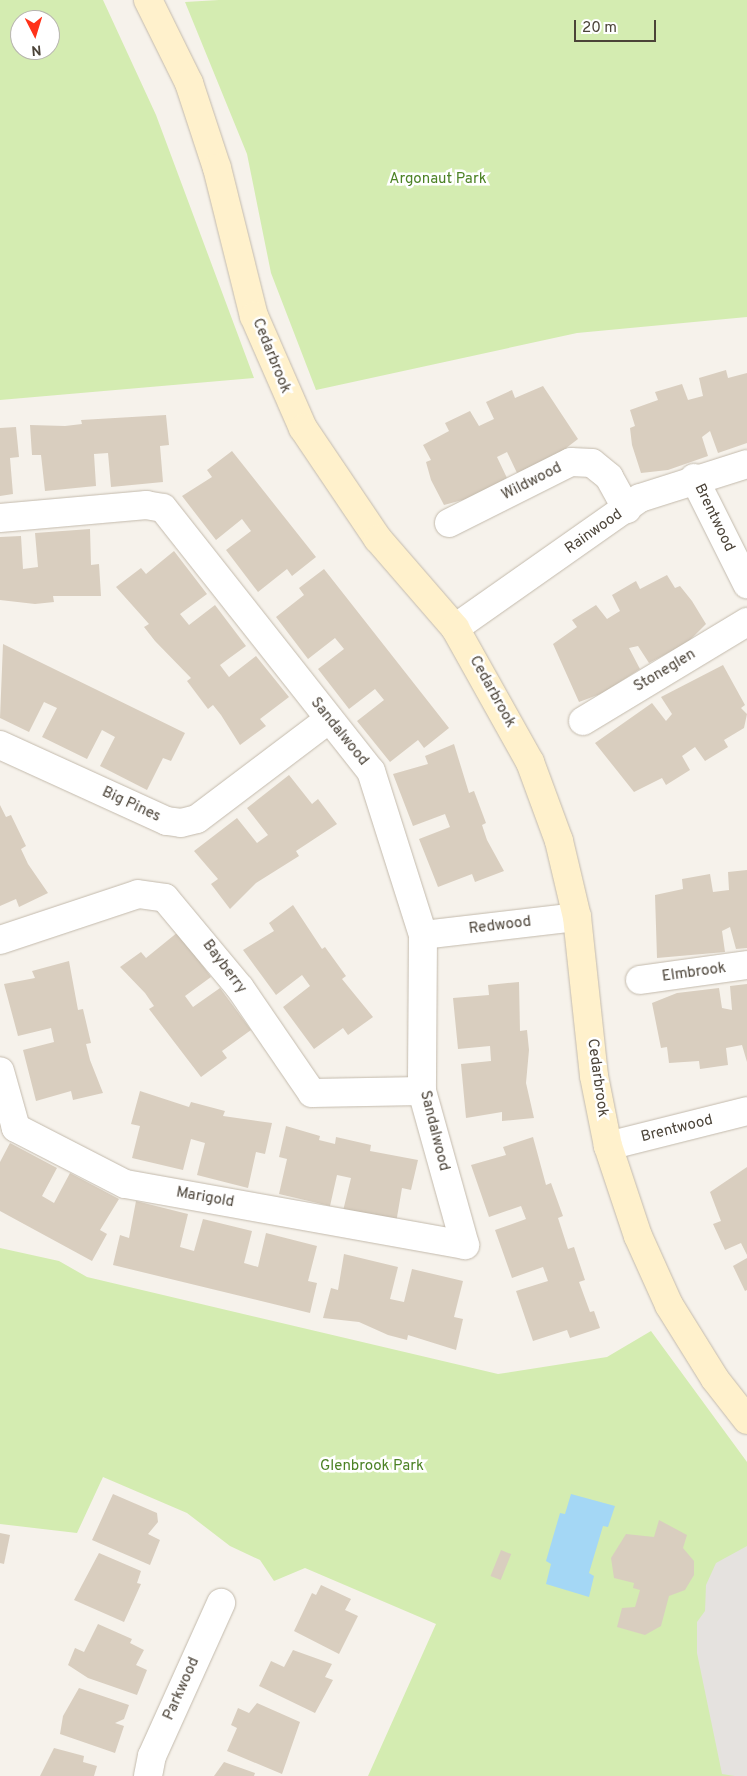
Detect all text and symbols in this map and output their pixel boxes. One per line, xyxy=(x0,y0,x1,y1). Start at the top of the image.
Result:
north arrow xyxy=(10,10,60,60)
scale bar xyxy=(577,10,660,42)
text: 20 m xyxy=(582,19,617,38)
text: N xyxy=(31,41,42,58)
park label: Argonaut Park xyxy=(389,171,487,189)
street label: Cedarbrook xyxy=(248,316,294,396)
street label: Wildwood xyxy=(499,459,565,505)
street label: Brentwood xyxy=(690,481,738,555)
street label: Rainwood xyxy=(562,506,626,558)
street label: Stoneglen xyxy=(631,646,699,696)
street label: Cedarbrook xyxy=(465,653,519,731)
street label: Sandalwood xyxy=(306,694,372,770)
street label: Big Pines xyxy=(99,784,163,826)
street label: Redwood xyxy=(468,913,532,939)
street label: Bayberry xyxy=(198,937,250,997)
street label: Elmbrook xyxy=(661,960,727,986)
street label: Cedarbrook xyxy=(583,1038,611,1118)
street label: Sandalwood xyxy=(415,1089,453,1173)
street label: Brentwood xyxy=(639,1111,715,1147)
street label: Marigold xyxy=(175,1184,235,1212)
park label: Glenbrook Park xyxy=(320,1458,424,1476)
street label: Parkwood xyxy=(160,1655,204,1723)

